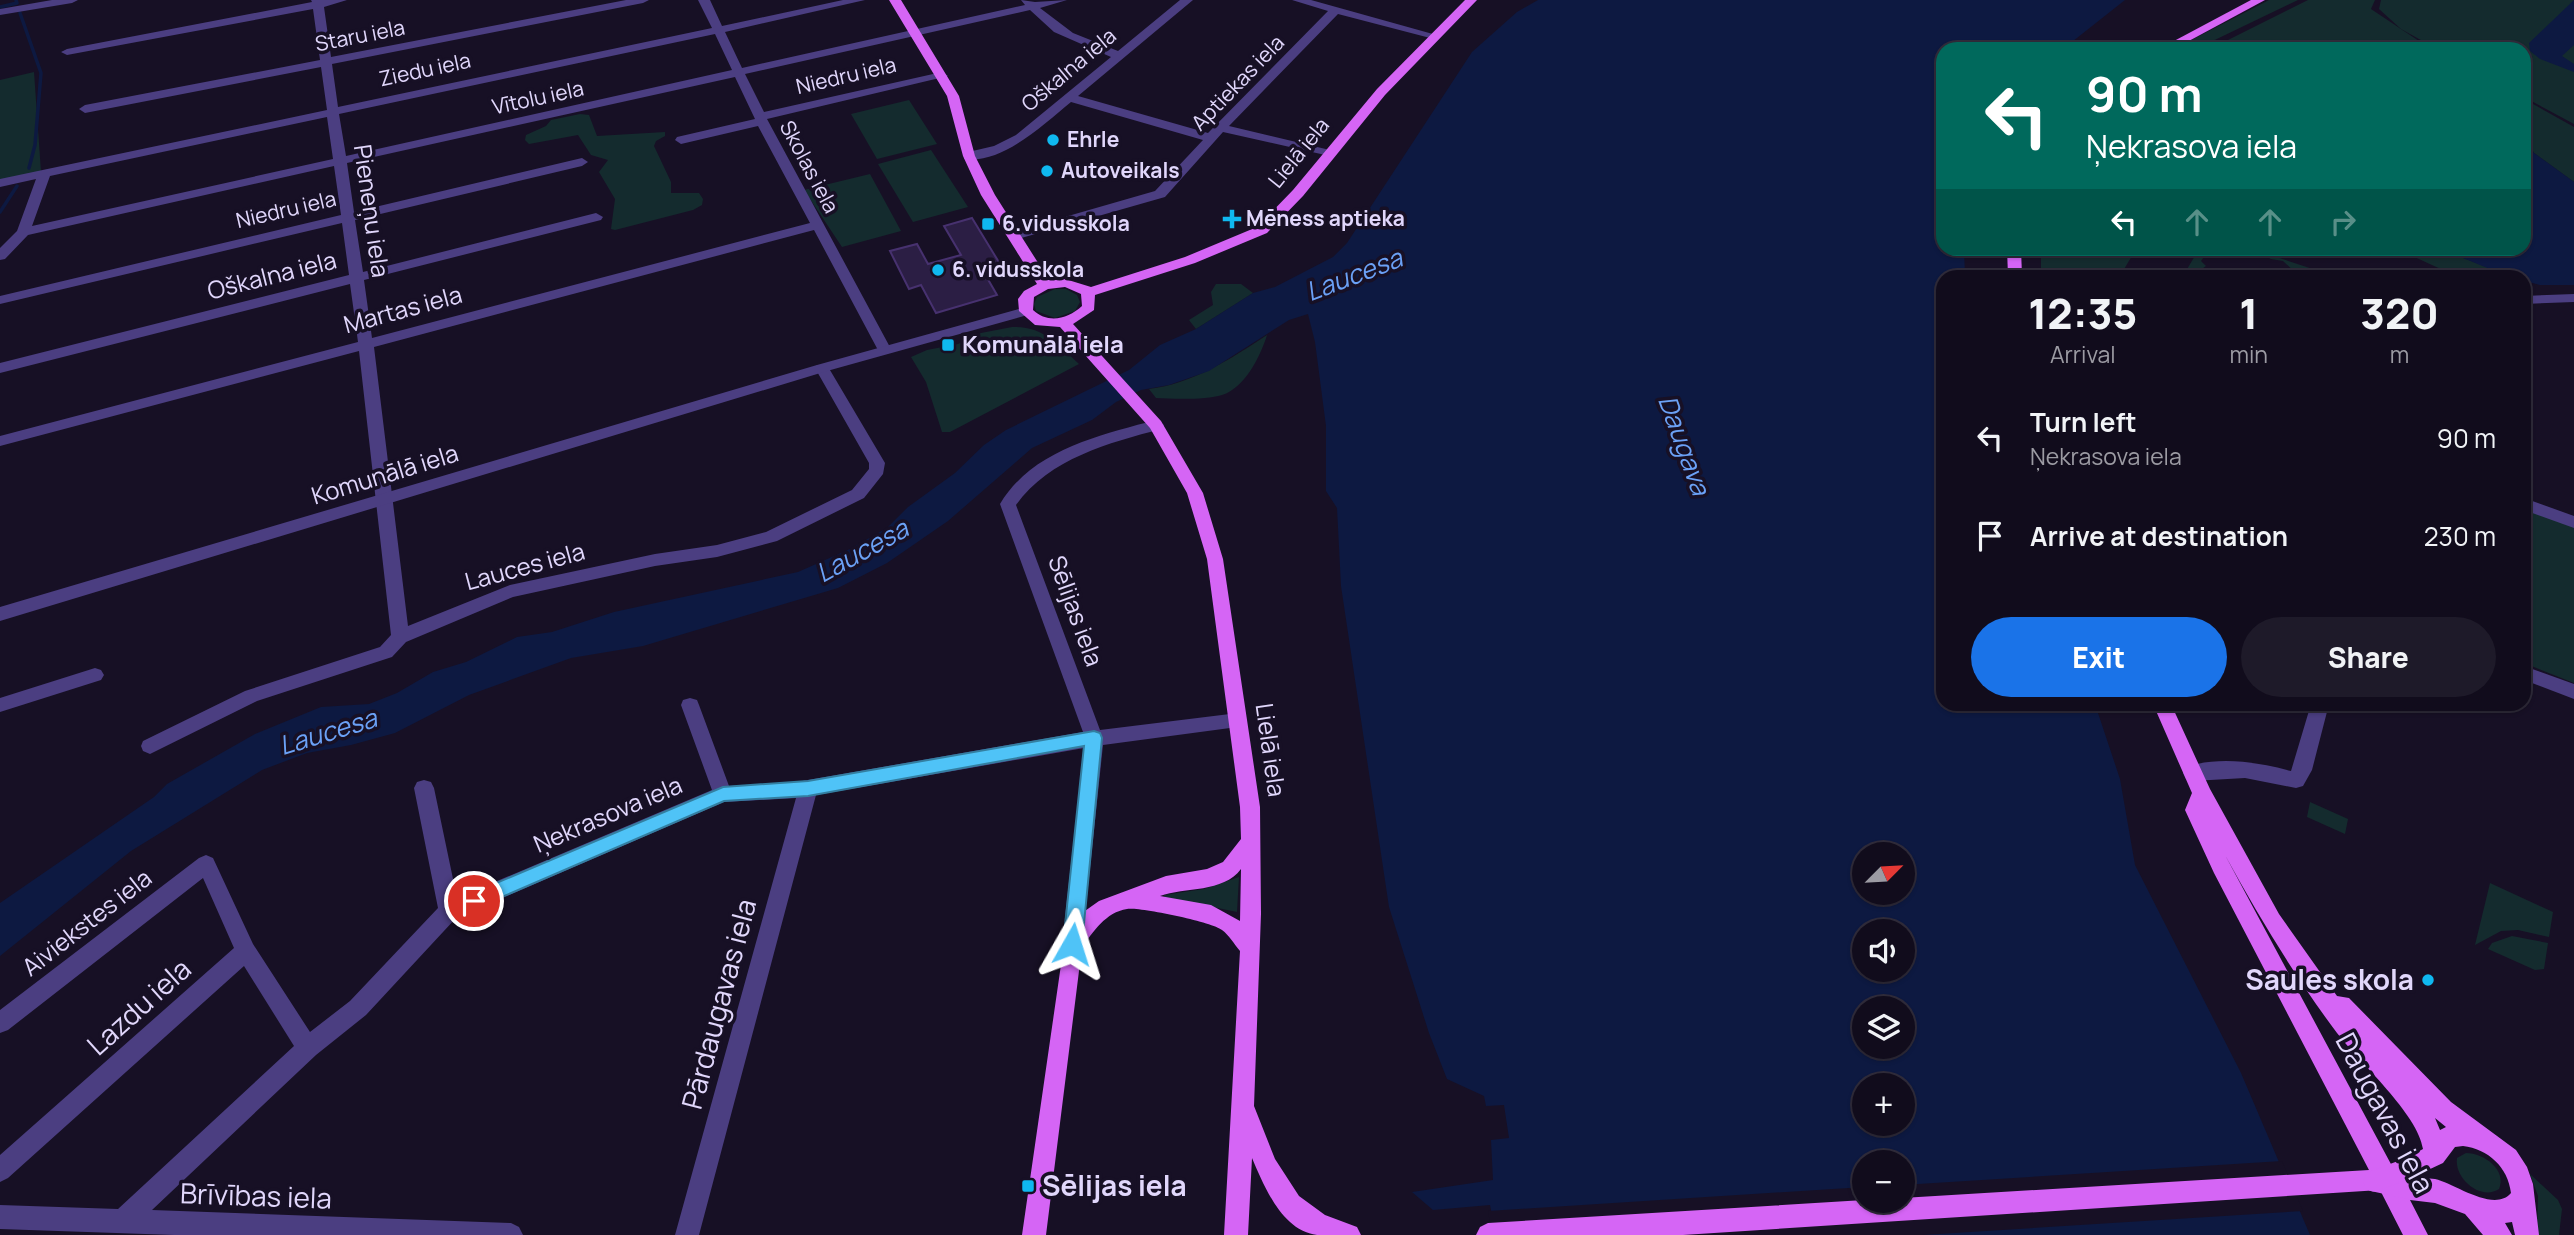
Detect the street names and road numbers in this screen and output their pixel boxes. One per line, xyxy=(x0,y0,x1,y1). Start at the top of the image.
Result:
street label: Staru iela xyxy=(312,13,407,57)
street label: Oškalna iela xyxy=(1015,21,1122,117)
street label: Aptiekas iela xyxy=(1185,29,1290,136)
street label: Ziedu iela xyxy=(376,46,473,92)
street label: Niedru iela xyxy=(793,50,899,100)
street label: Vītolu iela xyxy=(489,74,586,120)
street label: Lielā iela xyxy=(1261,112,1335,193)
street label: Skolas iela xyxy=(774,115,846,218)
street label: Pieneņu iela xyxy=(347,142,398,279)
street label: Niedru iela xyxy=(233,184,339,234)
street label: Oškalna iela xyxy=(204,243,340,306)
street label: Martas iela xyxy=(340,277,465,340)
street label: Komunālā iela xyxy=(307,436,462,512)
street label: Lauces iela xyxy=(461,534,588,597)
street label: Sēlijas iela xyxy=(1041,551,1112,670)
street label: Lielā iela xyxy=(1249,701,1294,799)
street label: Ņekrasova iela xyxy=(528,767,687,860)
street label: Aiviekstes iela xyxy=(14,861,158,983)
street label: Pārdaugavas iela xyxy=(672,894,764,1113)
street label: Lazdu iela xyxy=(78,950,198,1063)
street label: Daugavas iela xyxy=(2328,1026,2444,1200)
street label: Brīvības iela xyxy=(179,1173,333,1217)

